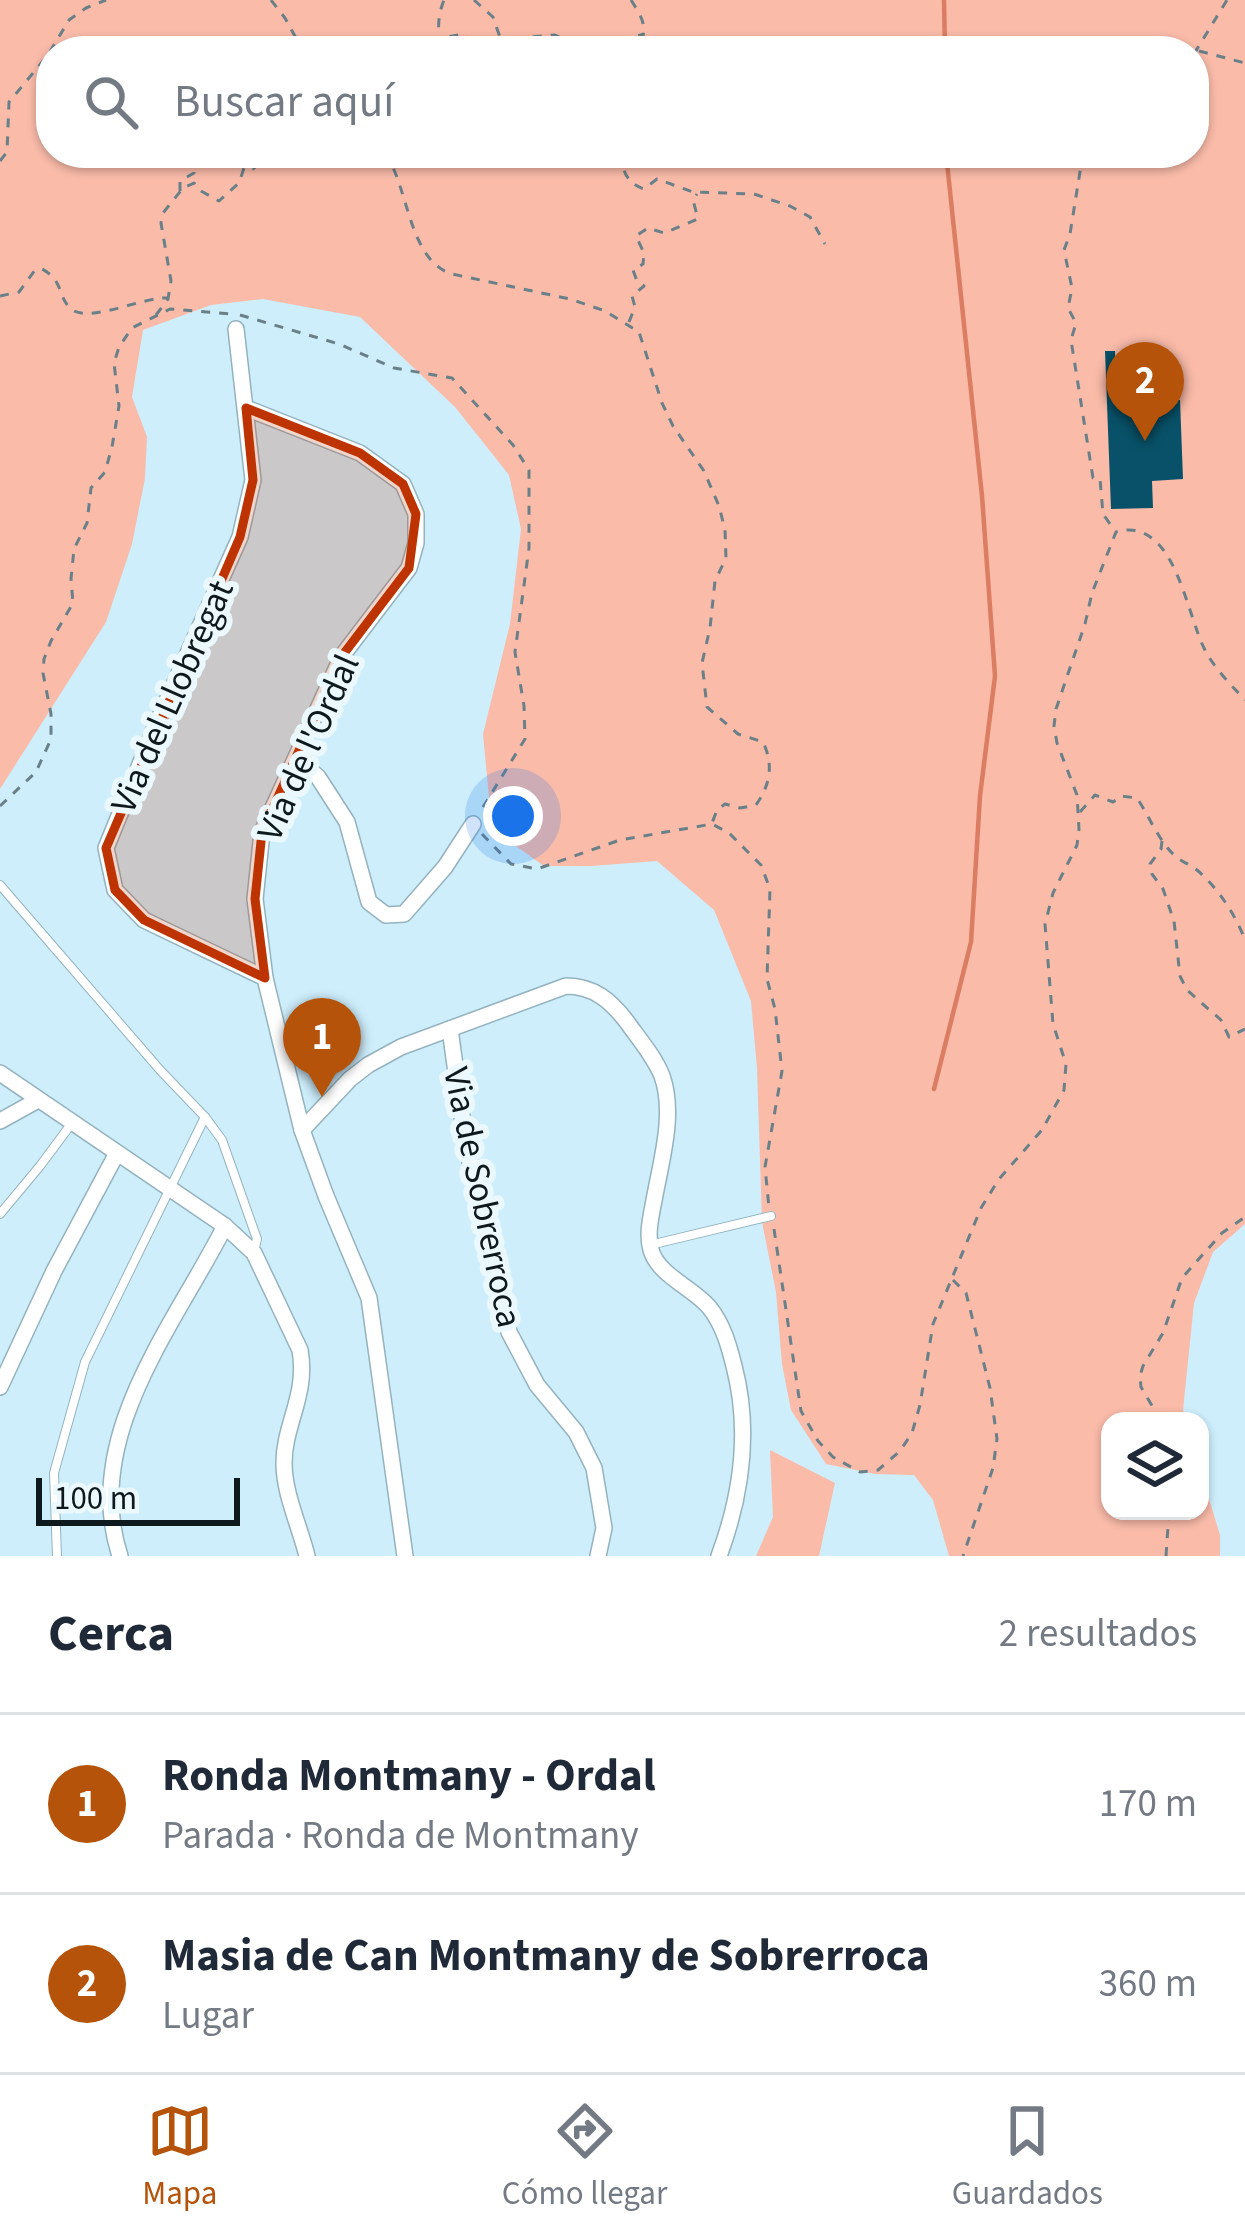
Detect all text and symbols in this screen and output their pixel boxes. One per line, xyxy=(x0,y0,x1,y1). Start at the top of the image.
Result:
search box xyxy=(36,36,1209,168)
icon: search xyxy=(78,69,144,135)
text: Buscar aquí xyxy=(174,70,394,134)
pin: 2 xyxy=(1106,342,1184,441)
street label: Via del Llobregat xyxy=(98,572,247,821)
street label: Via de l'Ordal xyxy=(245,646,372,849)
your location xyxy=(483,786,543,846)
pin: 1 xyxy=(283,998,361,1097)
street label: Via de Sobrerroca xyxy=(430,1063,535,1332)
map controls xyxy=(1101,1412,1209,1520)
button: layers xyxy=(1101,1412,1209,1520)
scale bar xyxy=(36,1472,240,1525)
text: 100 m xyxy=(54,1475,137,1522)
text: Cerca xyxy=(48,1598,174,1670)
text: 2 resultados xyxy=(999,1606,1197,1662)
text: Ronda Montmany - Ordal xyxy=(162,1744,656,1808)
text: 1 xyxy=(77,1776,97,1832)
text: 170 m xyxy=(1099,1776,1197,1832)
text: Parada · Ronda de Montmany xyxy=(162,1808,639,1864)
text: Masia de Can Montmany de Sobrerroca xyxy=(162,1924,930,1988)
text: 2 xyxy=(77,1956,97,2012)
text: 360 m xyxy=(1099,1956,1197,2012)
text: Lugar xyxy=(162,1988,254,2044)
tab: Mapa xyxy=(142,2098,217,2217)
tab: Cómo llegar xyxy=(502,2098,667,2217)
tab: Guardados xyxy=(952,2098,1103,2217)

